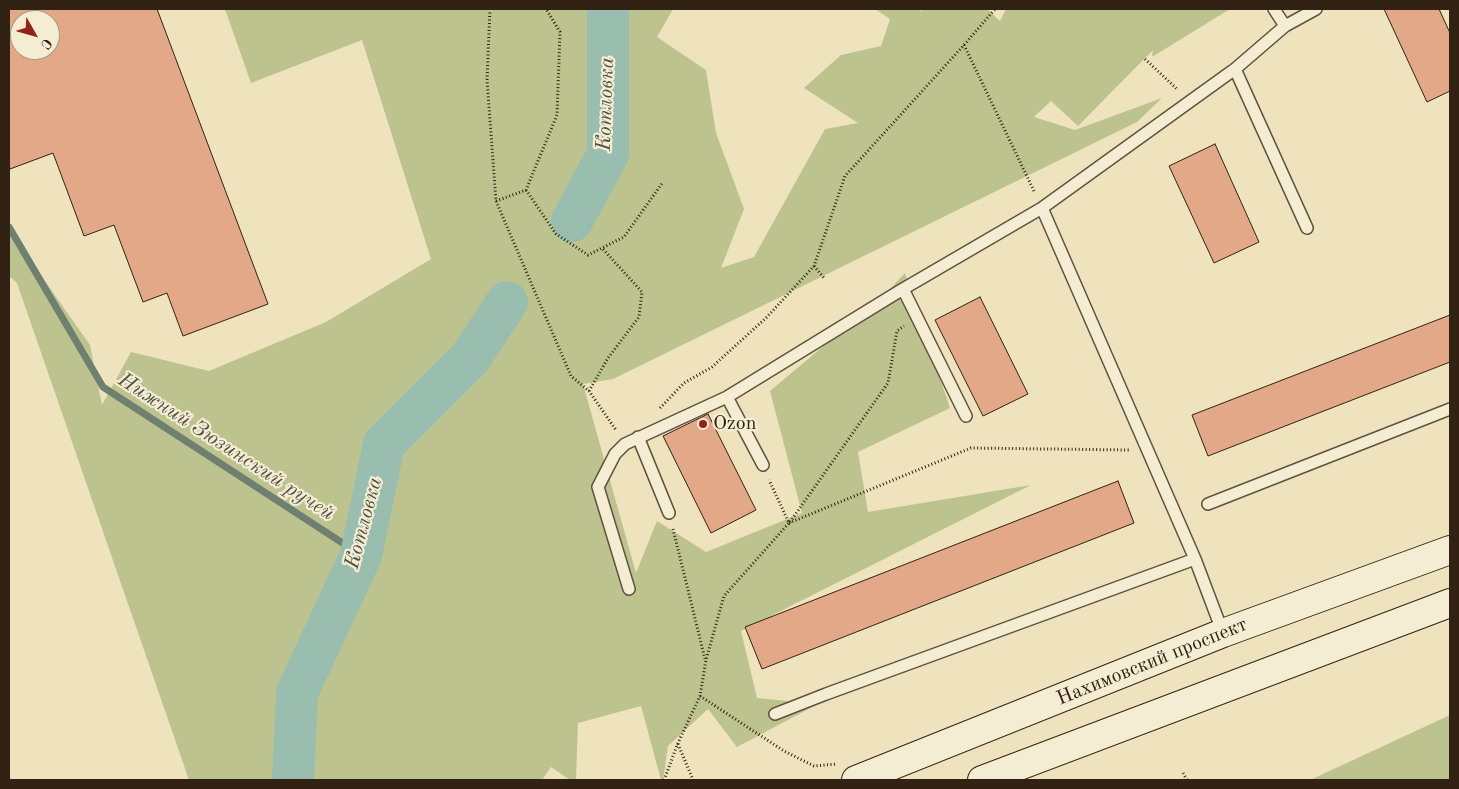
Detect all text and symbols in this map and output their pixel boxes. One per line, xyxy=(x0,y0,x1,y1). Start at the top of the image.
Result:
north arrow xyxy=(10,10,60,60)
text: С xyxy=(38,36,54,52)
water label: Котловка xyxy=(592,57,620,151)
water label: Нижний Зюзинский ручей xyxy=(113,368,339,526)
place label: Ozon xyxy=(713,412,757,436)
marker: Ozon xyxy=(697,418,709,430)
water label: Котловка xyxy=(340,474,388,572)
street label: Нахимовский проспект xyxy=(1053,613,1251,711)

